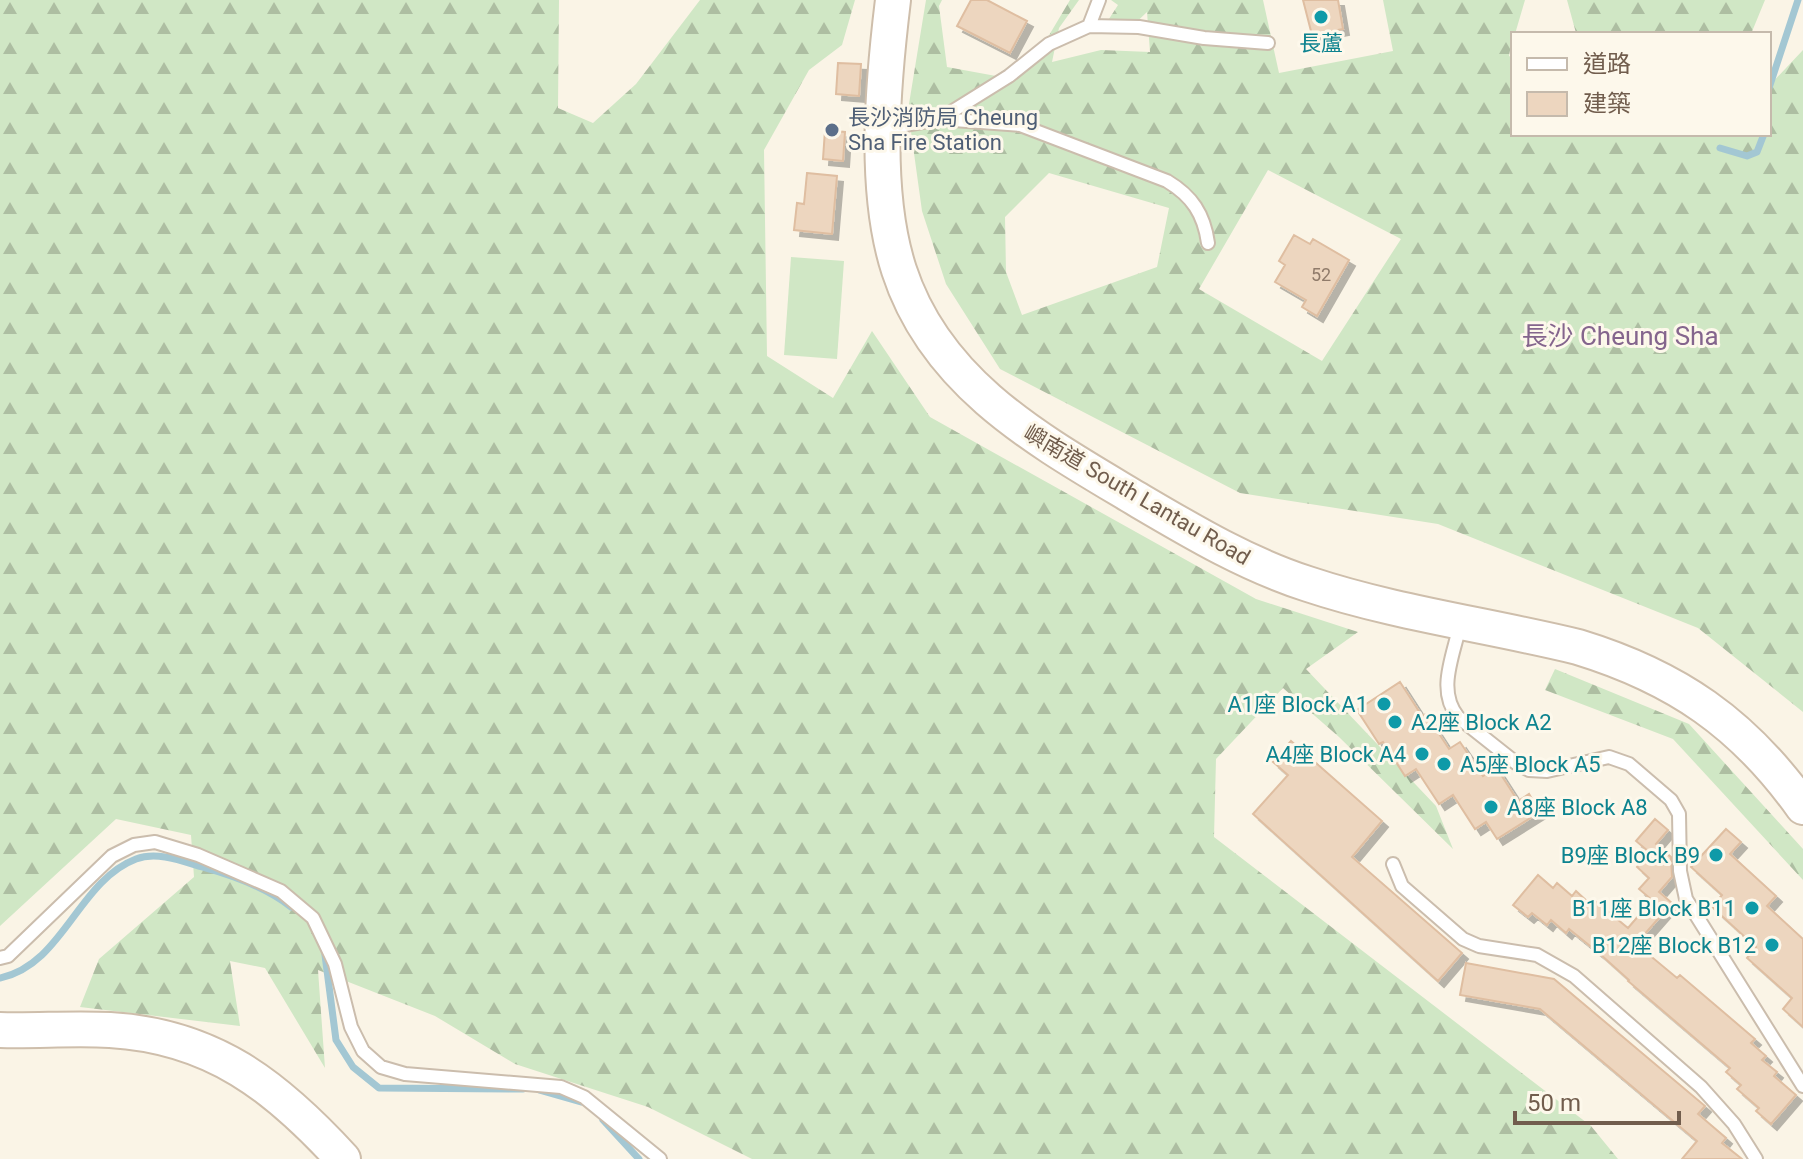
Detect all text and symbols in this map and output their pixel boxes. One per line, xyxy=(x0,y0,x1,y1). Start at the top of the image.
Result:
marker: 長蘆 xyxy=(1312,8,1330,26)
place label: 長蘆 xyxy=(1299,31,1343,56)
legend xyxy=(1511,32,1771,136)
text: 道路 xyxy=(1583,50,1631,78)
text: 建築 xyxy=(1583,90,1631,118)
place label: 長沙消防局 Cheung Sha Fire Station xyxy=(848,105,1038,155)
marker: 長沙消防局 Cheung Sha Fire Station xyxy=(823,121,841,139)
house number: 52 xyxy=(1311,264,1331,285)
district label: 長沙 Cheung Sha xyxy=(1521,321,1719,351)
street label: 嶼南道 South Lantau Road xyxy=(1019,420,1255,570)
place label: A1座 Block A1 xyxy=(1227,692,1368,717)
marker: A1座 Block A1 xyxy=(1375,695,1393,713)
place label: A2座 Block A2 xyxy=(1411,710,1552,735)
marker: A2座 Block A2 xyxy=(1386,713,1404,731)
place label: A4座 Block A4 xyxy=(1265,742,1406,767)
marker: A4座 Block A4 xyxy=(1413,745,1431,763)
place label: A5座 Block A5 xyxy=(1460,752,1601,777)
marker: A5座 Block A5 xyxy=(1435,755,1453,773)
place label: A8座 Block A8 xyxy=(1507,795,1648,820)
marker: A8座 Block A8 xyxy=(1482,798,1500,816)
place label: B9座 Block B9 xyxy=(1561,843,1700,868)
marker: B9座 Block B9 xyxy=(1707,846,1725,864)
place label: B11座 Block B11 xyxy=(1572,896,1736,921)
marker: B11座 Block B11 xyxy=(1743,899,1761,917)
place label: B12座 Block B12 xyxy=(1592,933,1756,958)
marker: B12座 Block B12 xyxy=(1763,936,1781,954)
scale bar xyxy=(1515,1075,1679,1125)
text: 50 m xyxy=(1527,1089,1581,1117)

